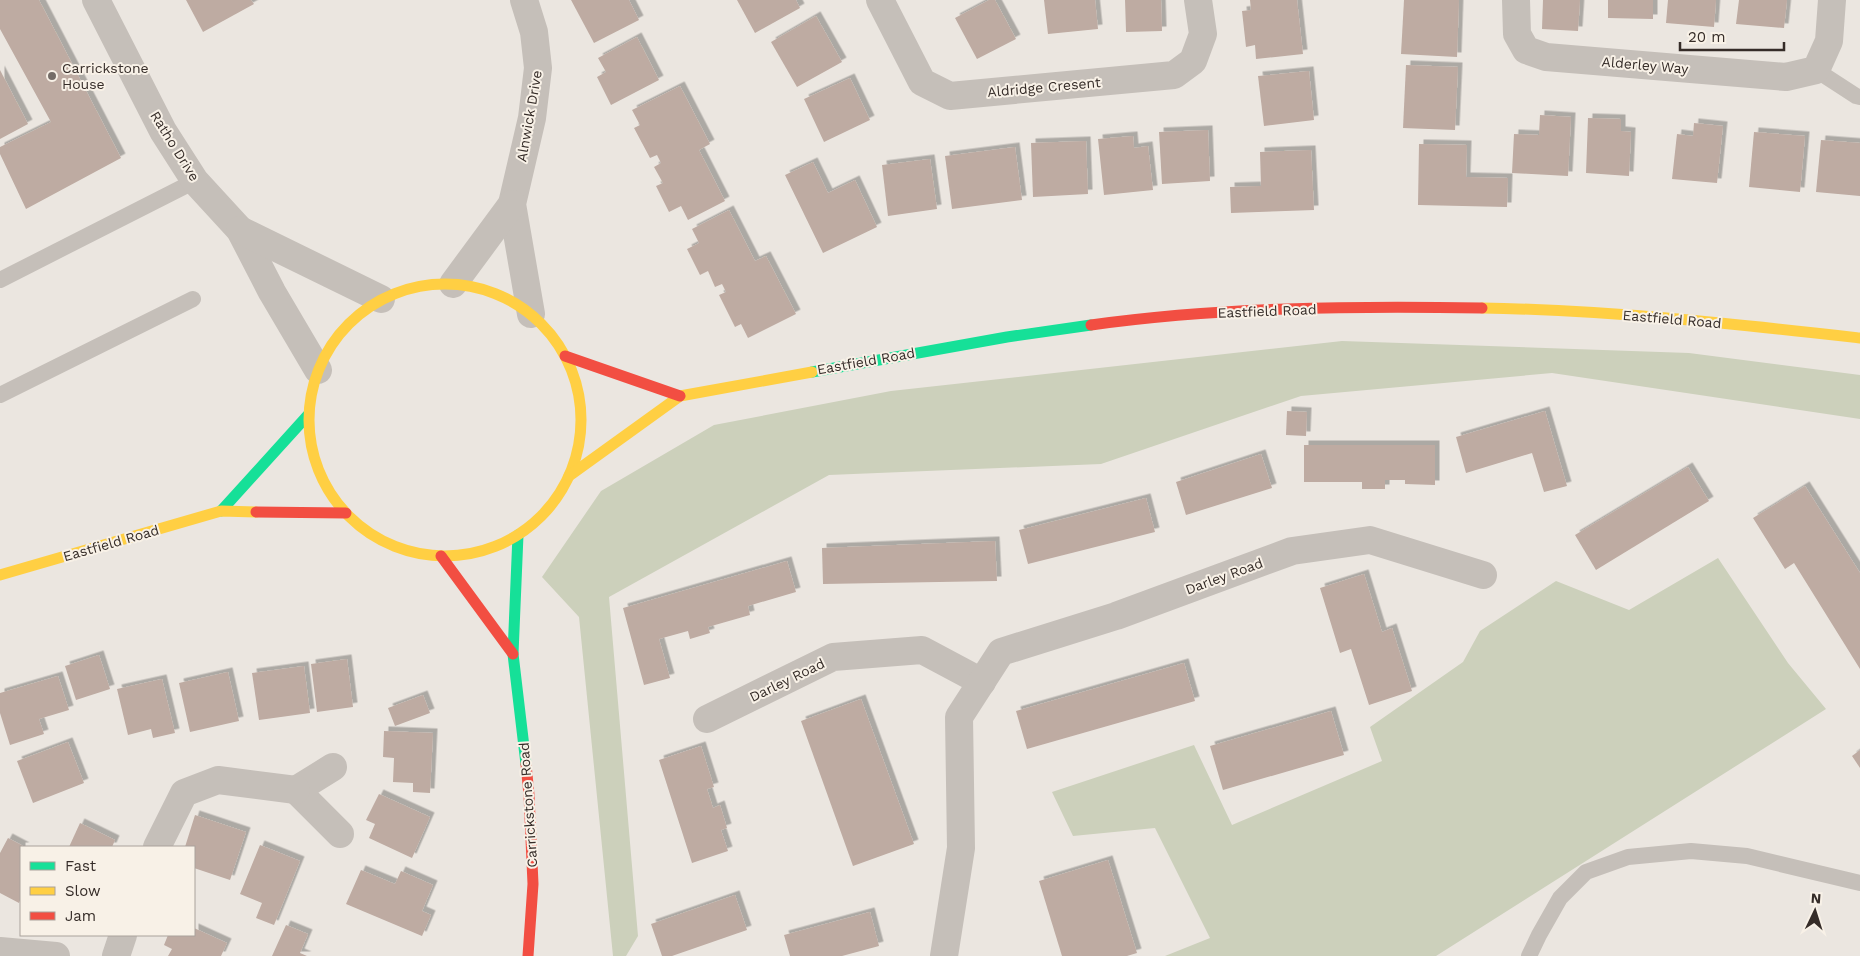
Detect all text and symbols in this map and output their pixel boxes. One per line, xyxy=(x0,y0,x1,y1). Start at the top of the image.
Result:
scale bar xyxy=(1680,20,1784,52)
text: 20 m xyxy=(1688,28,1726,46)
street label: Alderley Way xyxy=(1601,53,1690,77)
place label: Carrickstone House xyxy=(62,60,149,92)
street label: Alnwick Drive xyxy=(513,69,545,163)
marker: Carrickstone House xyxy=(46,70,58,82)
street label: Aldridge Cresent xyxy=(987,74,1102,100)
street label: Ratho Drive xyxy=(147,108,203,184)
street label: Eastfield Road xyxy=(1217,301,1317,321)
street label: Eastfield Road xyxy=(1622,307,1722,331)
street label: Eastfield Road xyxy=(816,345,916,377)
street label: Eastfield Road xyxy=(61,522,161,564)
street label: Darley Road xyxy=(1183,555,1265,597)
street label: Darley Road xyxy=(747,655,827,705)
street label: Carrickstone Road xyxy=(516,742,540,868)
legend xyxy=(20,846,195,936)
text: Fast xyxy=(65,857,97,875)
text: Slow xyxy=(65,882,101,900)
north arrow xyxy=(1790,886,1840,936)
text: N xyxy=(1810,890,1822,906)
text: Jam xyxy=(65,907,96,925)

